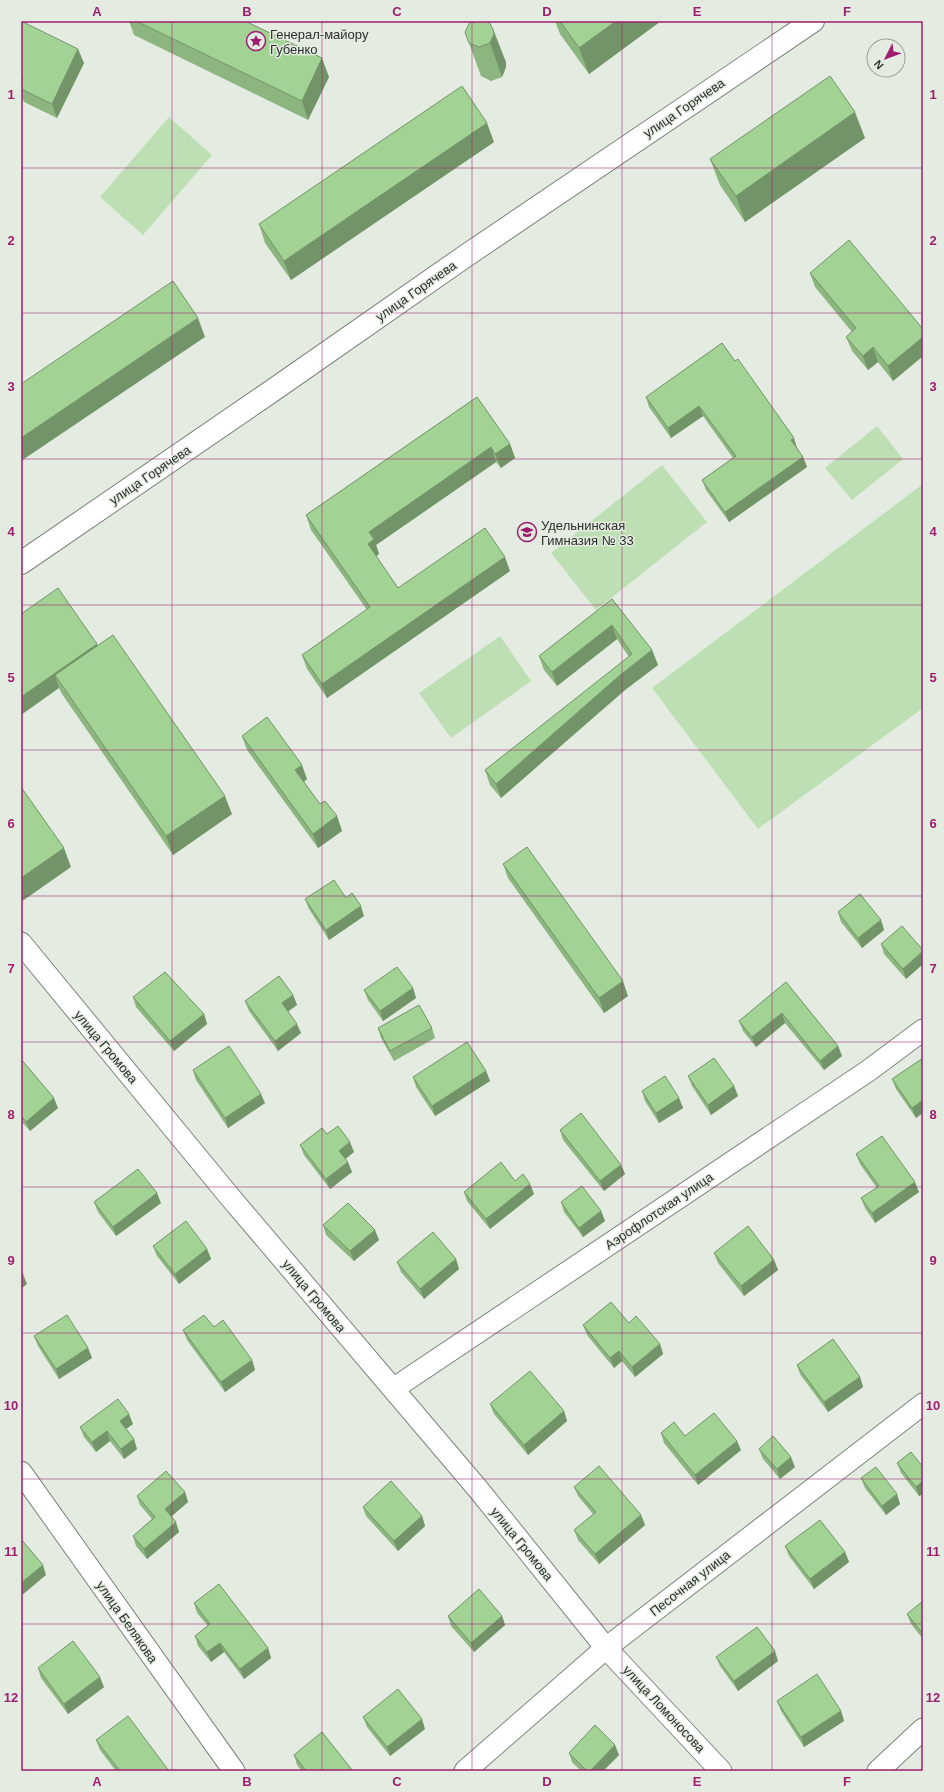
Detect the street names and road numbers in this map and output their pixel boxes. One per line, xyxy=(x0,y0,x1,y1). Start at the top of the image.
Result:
street label: улица Горячева xyxy=(640,75,728,141)
street label: улица Горячева xyxy=(373,257,460,324)
street label: улица Горячева xyxy=(106,442,194,508)
street label: улица Громова xyxy=(71,1008,141,1087)
street label: Аэрофлотская улица xyxy=(602,1169,716,1253)
street label: улица Громова xyxy=(279,1257,349,1336)
street label: улица Громова xyxy=(488,1504,557,1584)
street label: Песочная улица xyxy=(647,1547,734,1619)
street label: улица Белякова xyxy=(93,1578,161,1666)
street label: улица Ломоносова xyxy=(620,1662,709,1756)

